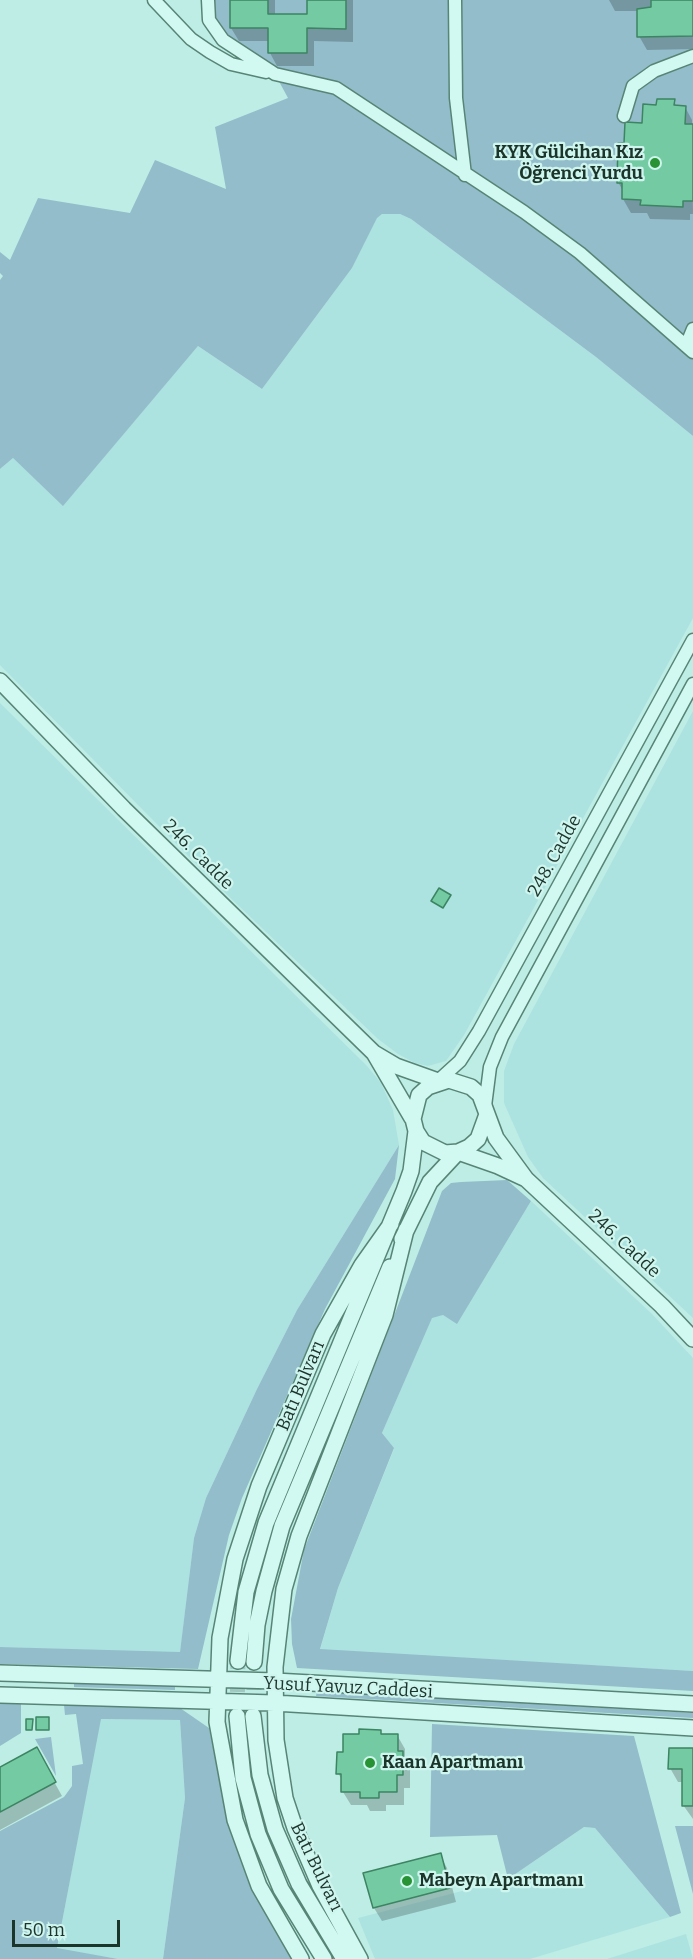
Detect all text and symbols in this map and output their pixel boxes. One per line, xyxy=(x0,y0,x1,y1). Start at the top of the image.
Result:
place label: KYK Gülcihan Kız Öğrenci Yurdu xyxy=(495,142,643,184)
marker: KYK Gülcihan Kız Öğrenci Yurdu xyxy=(648,156,662,170)
street label: 248. Cadde xyxy=(524,811,586,901)
street label: 246. Cadde xyxy=(158,815,238,895)
street label: 246. Cadde xyxy=(584,1205,664,1283)
street label: Batı Bulvarı xyxy=(272,1338,330,1434)
street label: Yusuf Yavuz Caddesi xyxy=(263,1673,433,1703)
place label: Kaan Apartmanı xyxy=(382,1752,523,1774)
marker: Kaan Apartmanı xyxy=(363,1756,377,1770)
street label: Batı Bulvarı xyxy=(285,1819,347,1915)
place label: Mabeyn Apartmanı xyxy=(419,1870,583,1892)
marker: Mabeyn Apartmanı xyxy=(400,1874,414,1888)
scale bar xyxy=(15,1908,123,1946)
text: 50 m xyxy=(23,1919,65,1941)

